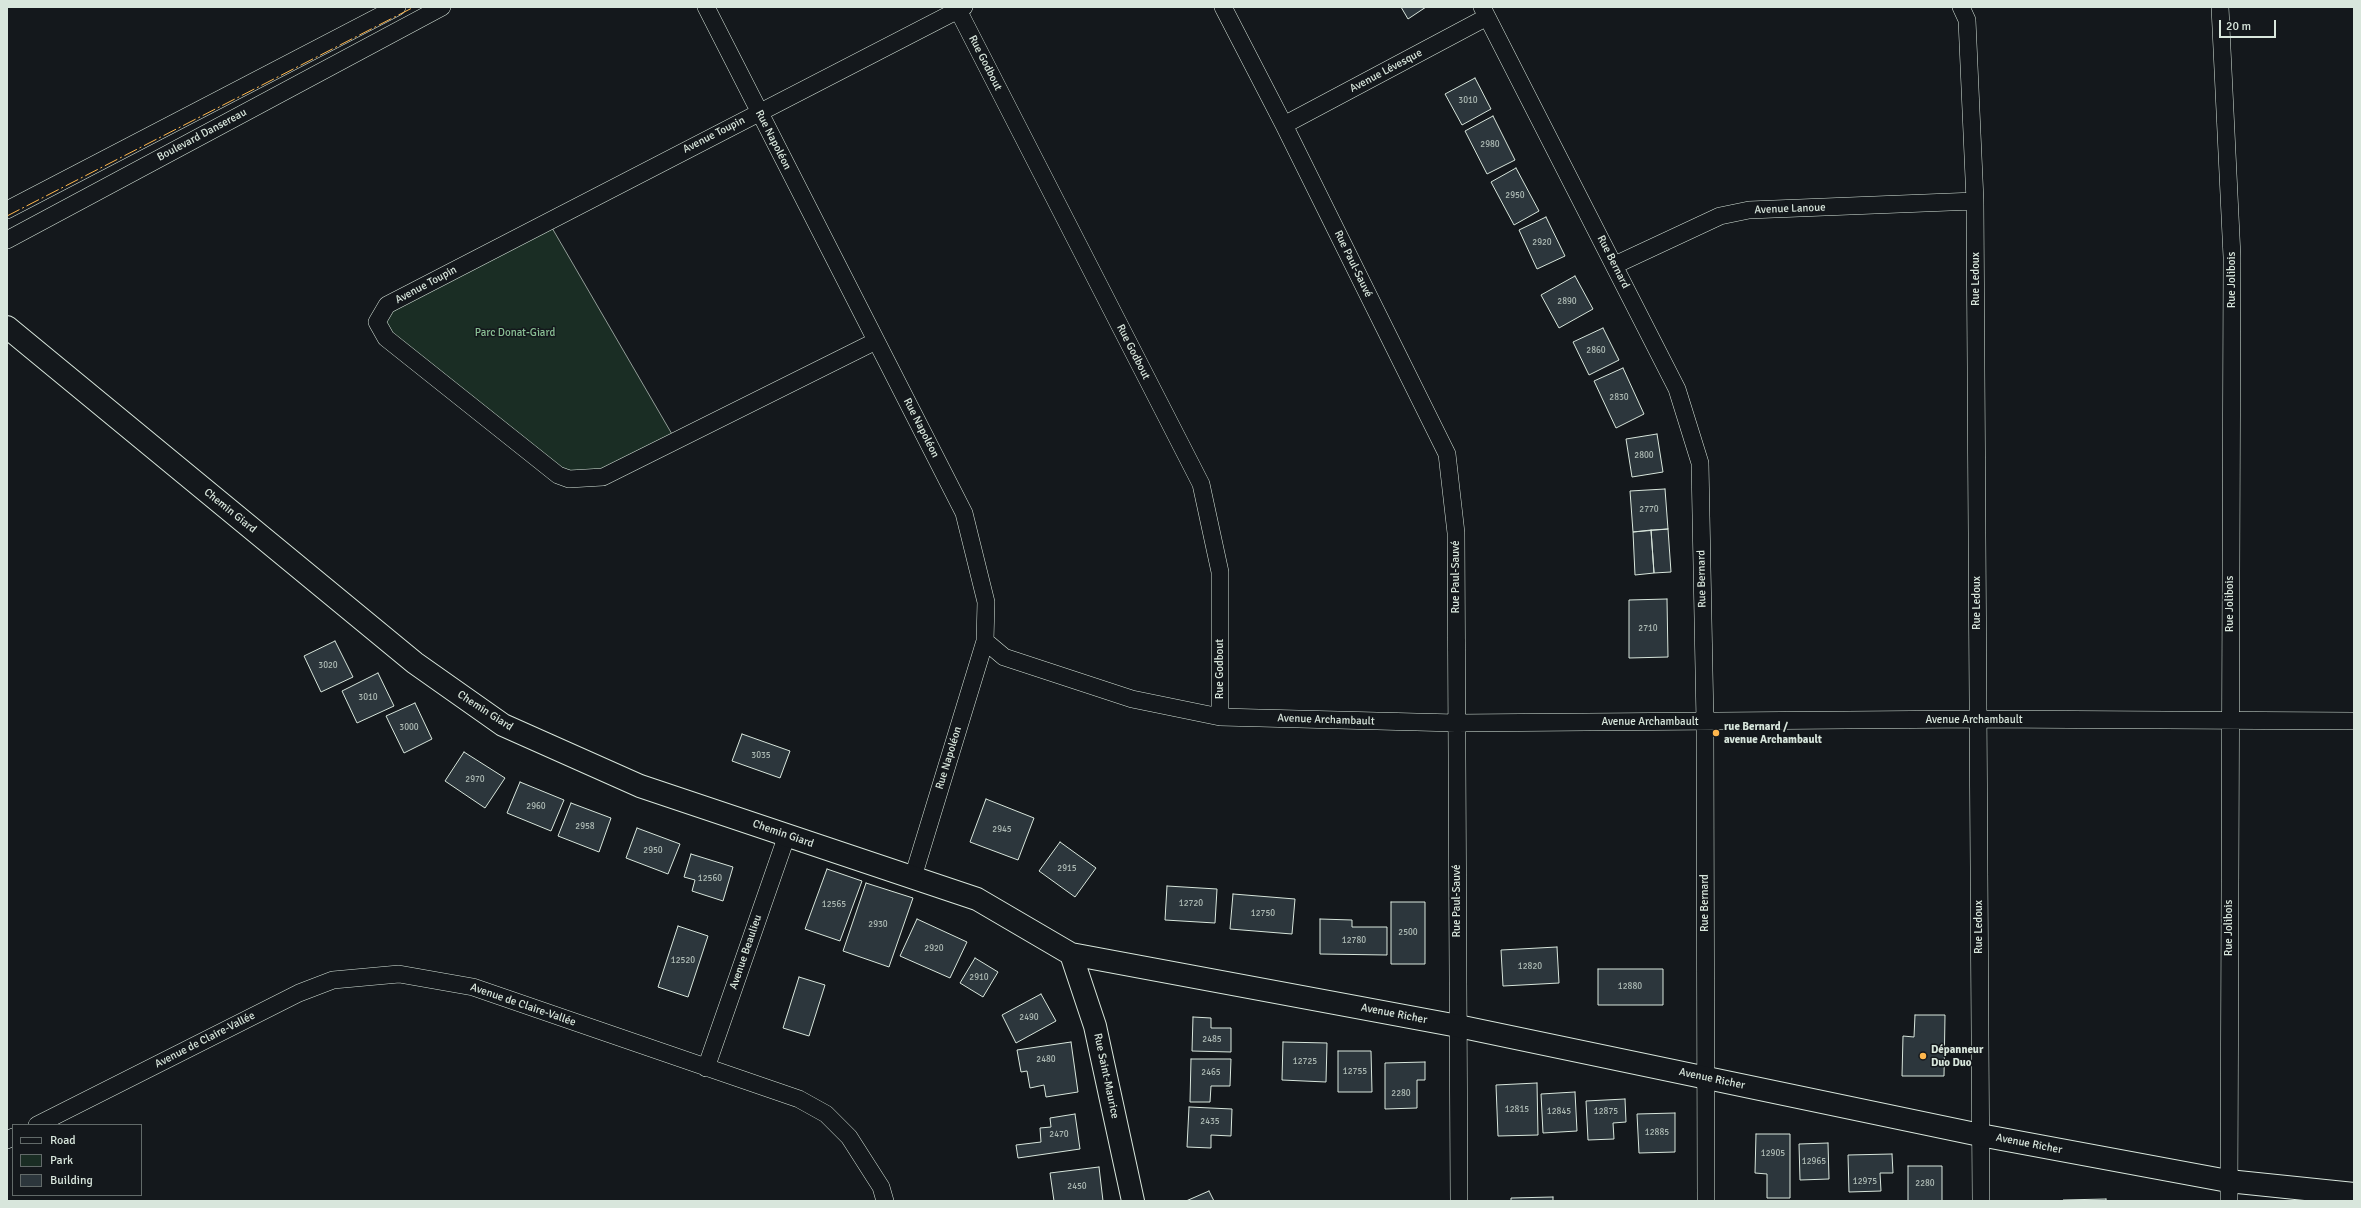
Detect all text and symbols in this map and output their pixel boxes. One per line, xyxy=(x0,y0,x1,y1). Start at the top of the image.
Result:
scale bar xyxy=(2221,12,2278,38)
text: 20 m xyxy=(2226,19,2251,34)
street label: Rue Godbout xyxy=(965,33,1005,93)
street label: Avenue Lévesque xyxy=(1348,46,1424,96)
house number: 3010 xyxy=(1458,96,1478,106)
street label: Boulevard Dansereau xyxy=(155,106,249,164)
street label: Rue Napoléon xyxy=(752,108,794,172)
street label: Avenue Toupin xyxy=(681,114,747,156)
house number: 2980 xyxy=(1480,140,1500,150)
house number: 2950 xyxy=(1505,191,1525,201)
street label: Avenue Lanoue xyxy=(1754,201,1826,217)
street label: Rue Paul-Sauvé xyxy=(1331,228,1375,300)
street label: Rue Bernard xyxy=(1594,233,1632,291)
house number: 2920 xyxy=(1532,238,1552,248)
street label: Rue Ledoux xyxy=(1969,252,1983,306)
street label: Rue Jolibois xyxy=(2225,252,2239,308)
street label: Avenue Toupin xyxy=(393,263,459,307)
house number: 2890 xyxy=(1557,297,1577,307)
street label: Rue Godbout xyxy=(1113,322,1153,382)
park label: Parc Donat-Giard xyxy=(475,326,555,340)
house number: 2860 xyxy=(1586,346,1606,356)
house number: 2830 xyxy=(1609,393,1629,403)
street label: Rue Napoléon xyxy=(900,396,942,460)
house number: 2800 xyxy=(1634,451,1654,461)
street label: Chemin Giard xyxy=(201,486,259,536)
house number: 2770 xyxy=(1639,505,1659,515)
street label: Rue Paul-Sauvé xyxy=(1449,541,1463,613)
street label: Rue Bernard xyxy=(1695,550,1709,608)
street label: Rue Ledoux xyxy=(1970,576,1984,630)
street label: Rue Jolibois xyxy=(2223,576,2237,632)
house number: 2710 xyxy=(1638,624,1658,634)
street label: Rue Godbout xyxy=(1213,639,1227,699)
house number: 3020 xyxy=(318,661,338,671)
street label: Chemin Giard xyxy=(455,688,515,734)
house number: 3010 xyxy=(358,693,378,703)
street label: Avenue Archambault xyxy=(1277,712,1375,728)
street label: Avenue Archambault xyxy=(1925,713,2023,727)
street label: Avenue Archambault xyxy=(1601,715,1699,729)
place label: rue Bernard / avenue Archambault xyxy=(1724,720,1822,746)
house number: 3000 xyxy=(399,723,419,733)
street label: Rue Napoléon xyxy=(933,725,965,791)
marker: rue Bernard / avenue Archambault xyxy=(1711,728,1721,738)
house number: 3035 xyxy=(751,751,771,761)
house number: 2970 xyxy=(465,775,485,785)
house number: 2960 xyxy=(526,802,546,812)
street label: Chemin Giard xyxy=(751,817,815,851)
house number: 2958 xyxy=(575,822,595,832)
house number: 2945 xyxy=(992,825,1012,835)
house number: 2950 xyxy=(643,846,663,856)
house number: 2915 xyxy=(1057,864,1077,874)
street label: Rue Paul-Sauvé xyxy=(1450,865,1464,937)
house number: 12560 xyxy=(698,874,722,884)
street label: Rue Bernard xyxy=(1698,874,1712,932)
house number: 12720 xyxy=(1179,899,1203,909)
house number: 12565 xyxy=(822,900,846,910)
street label: Rue Ledoux xyxy=(1972,900,1986,954)
street label: Rue Jolibois xyxy=(2222,900,2236,956)
house number: 12750 xyxy=(1251,909,1275,919)
street label: Avenue Beaulieu xyxy=(727,913,765,991)
house number: 2930 xyxy=(868,920,888,930)
house number: 2500 xyxy=(1398,928,1418,938)
house number: 12780 xyxy=(1342,936,1366,946)
house number: 2920 xyxy=(924,944,944,954)
house number: 12520 xyxy=(671,956,695,966)
house number: 12820 xyxy=(1518,962,1542,972)
house number: 2910 xyxy=(969,973,989,983)
street label: Avenue de Claire-Vallée xyxy=(469,981,577,1029)
house number: 12880 xyxy=(1618,982,1642,992)
street label: Avenue Richer xyxy=(1360,1001,1428,1027)
street label: Avenue de Claire-Vallée xyxy=(153,1009,257,1071)
house number: 2490 xyxy=(1019,1013,1039,1023)
street label: Rue Saint-Maurice xyxy=(1091,1032,1121,1120)
house number: 2485 xyxy=(1202,1035,1222,1045)
place label: Dépanneur Duo Duo xyxy=(1931,1043,1983,1069)
marker: Dépanneur Duo Duo xyxy=(1918,1051,1928,1061)
house number: 2480 xyxy=(1036,1055,1056,1065)
house number: 12725 xyxy=(1293,1057,1317,1067)
street label: Avenue Richer xyxy=(1678,1066,1746,1092)
house number: 12755 xyxy=(1343,1067,1367,1077)
house number: 2465 xyxy=(1201,1068,1221,1078)
house number: 2280 xyxy=(1391,1089,1411,1099)
house number: 12815 xyxy=(1505,1105,1529,1115)
house number: 12845 xyxy=(1547,1107,1571,1117)
house number: 12875 xyxy=(1594,1107,1618,1117)
house number: 2435 xyxy=(1200,1117,1220,1127)
legend xyxy=(12,1124,142,1196)
house number: 12885 xyxy=(1645,1128,1669,1138)
house number: 2470 xyxy=(1049,1130,1069,1140)
street label: Avenue Richer xyxy=(1995,1131,2063,1157)
text: Road xyxy=(50,1133,76,1148)
house number: 12905 xyxy=(1761,1149,1785,1159)
text: Park xyxy=(50,1153,73,1168)
house number: 12965 xyxy=(1802,1157,1826,1167)
text: Building xyxy=(50,1173,93,1188)
house number: 12975 xyxy=(1853,1177,1877,1187)
house number: 2280 xyxy=(1915,1179,1935,1189)
house number: 2450 xyxy=(1067,1182,1087,1192)

